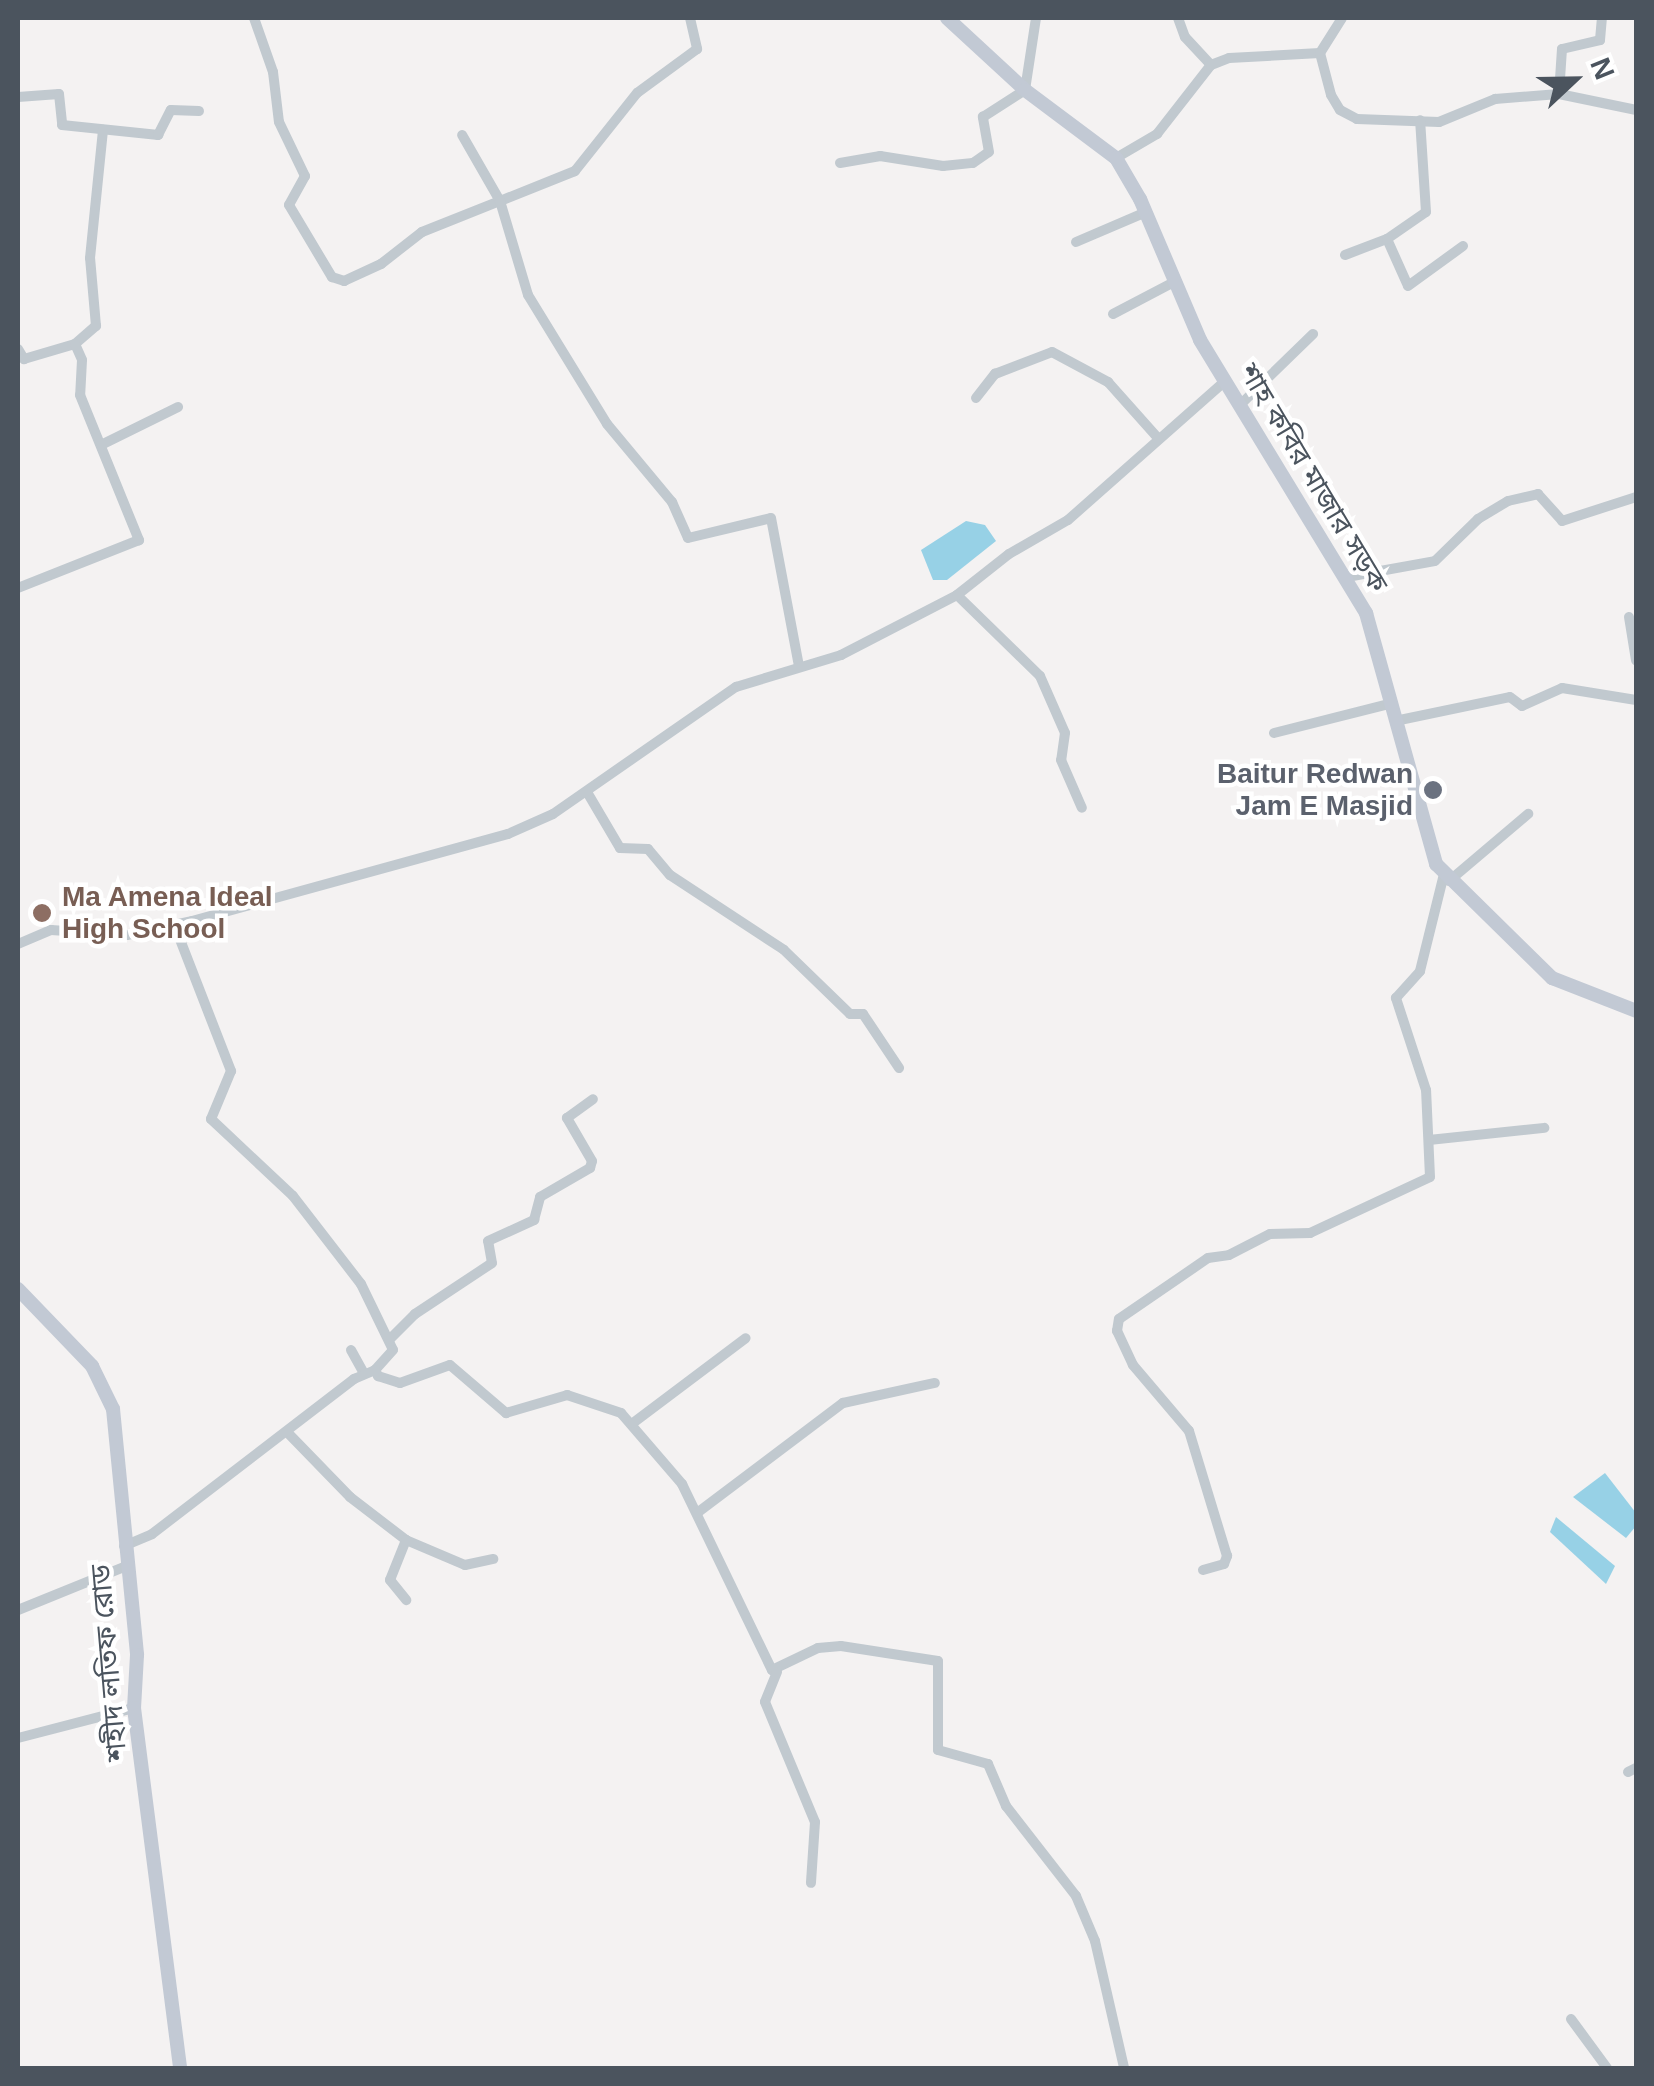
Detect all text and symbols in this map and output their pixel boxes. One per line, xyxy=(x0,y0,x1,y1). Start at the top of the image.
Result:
north arrow xyxy=(1524,30,1624,130)
text: N xyxy=(1584,53,1620,84)
street label: শাহ কবির মাজার সড়ক xyxy=(1231,357,1395,599)
place label: Baitur Redwan Jam E Masjid xyxy=(1217,757,1413,823)
marker: Baitur Redwan Jam E Masjid xyxy=(1422,779,1444,801)
place label: Ma Amena Ideal High School xyxy=(62,880,274,946)
marker: Ma Amena Ideal High School xyxy=(31,902,53,924)
street label: শহীদ লতিফ রোড xyxy=(84,1563,134,1763)

